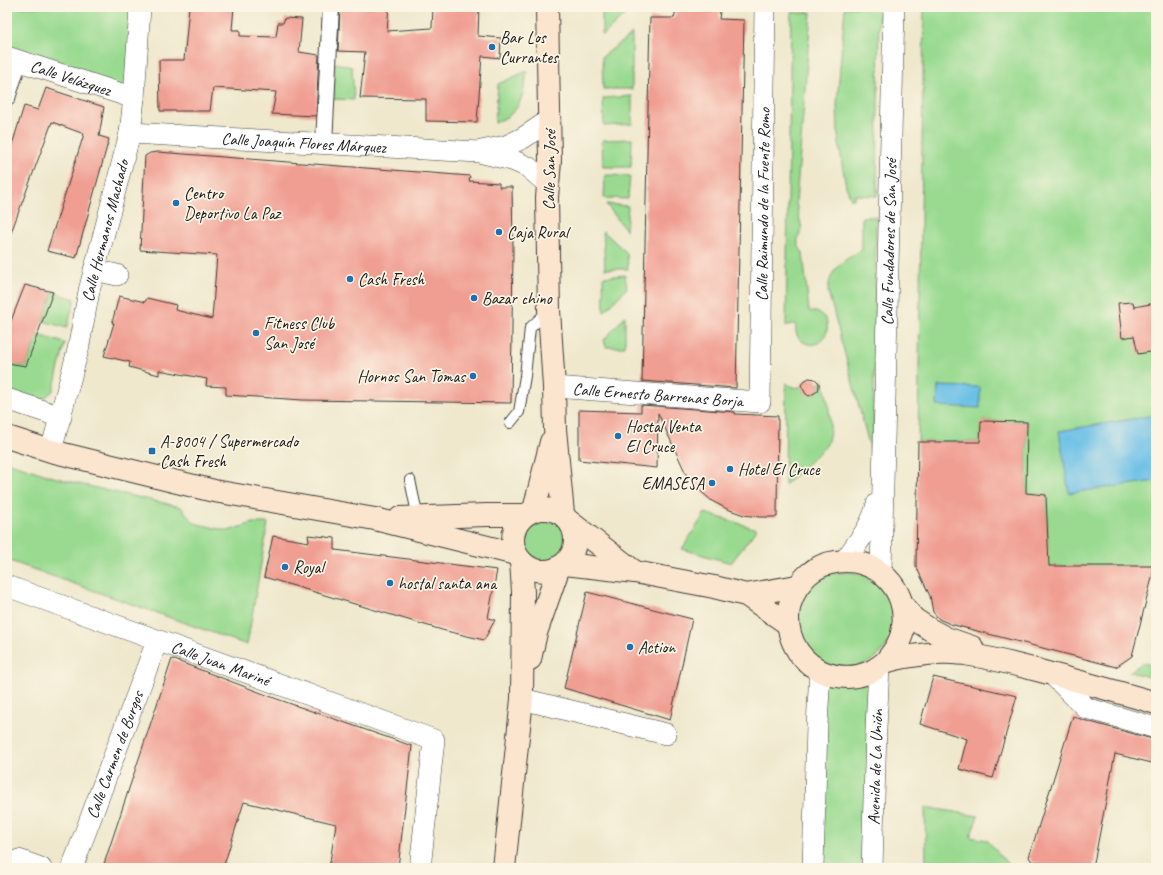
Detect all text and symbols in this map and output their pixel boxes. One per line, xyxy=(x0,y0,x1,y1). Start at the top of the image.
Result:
place label: Bar Los Currantes xyxy=(500,27,559,68)
marker: Bar Los Currantes xyxy=(487,42,497,52)
street label: Calle Velázquez xyxy=(28,55,115,101)
street label: Calle Raimundo de la Fuente Romo xyxy=(751,107,775,301)
street label: Calle San José xyxy=(538,127,561,210)
street label: Calle Joaquín Flores Márquez xyxy=(221,128,388,158)
street label: Calle Hermanos Machado xyxy=(77,156,134,303)
street label: Calle Fundadores de San José xyxy=(877,156,902,326)
place label: Centro Deportivo La Paz xyxy=(184,183,282,224)
marker: Centro Deportivo La Paz xyxy=(171,198,181,208)
place label: Caja Rural xyxy=(507,222,571,243)
marker: Caja Rural xyxy=(494,227,504,237)
place label: Cash Fresh xyxy=(358,269,425,290)
marker: Cash Fresh xyxy=(345,274,355,284)
place label: Bazar chino xyxy=(482,288,553,309)
marker: Bazar chino xyxy=(469,293,479,303)
place label: Fitness Club San José xyxy=(264,313,336,354)
marker: Fitness Club San José xyxy=(251,328,261,338)
place label: Hornos San Tomas xyxy=(357,366,467,387)
marker: Hornos San Tomas xyxy=(468,371,478,381)
street label: Calle Ernesto Barrenas Borja xyxy=(572,378,746,412)
place label: Hostal Venta El Cruce xyxy=(626,416,702,457)
place label: A-8004 / Supermercado Cash Fresh xyxy=(160,431,300,472)
marker: Hostal Venta El Cruce xyxy=(613,431,623,441)
marker: A-8004 / Supermercado Cash Fresh xyxy=(147,446,157,456)
place label: Hotel El Cruce xyxy=(738,459,821,480)
marker: Hotel El Cruce xyxy=(725,464,735,474)
place label: EMASESA xyxy=(642,473,705,494)
marker: EMASESA xyxy=(707,478,717,488)
place label: Royal xyxy=(293,557,326,578)
marker: Royal xyxy=(280,562,290,572)
place label: hostal santa ana xyxy=(398,573,498,594)
marker: hostal santa ana xyxy=(385,578,395,588)
street label: Calle Juan Mariné xyxy=(168,636,275,692)
place label: Action xyxy=(638,637,676,658)
marker: Action xyxy=(625,642,635,652)
street label: Calle Carmen de Burgos xyxy=(81,686,149,822)
street label: Avenida de La Unión xyxy=(863,707,888,825)

